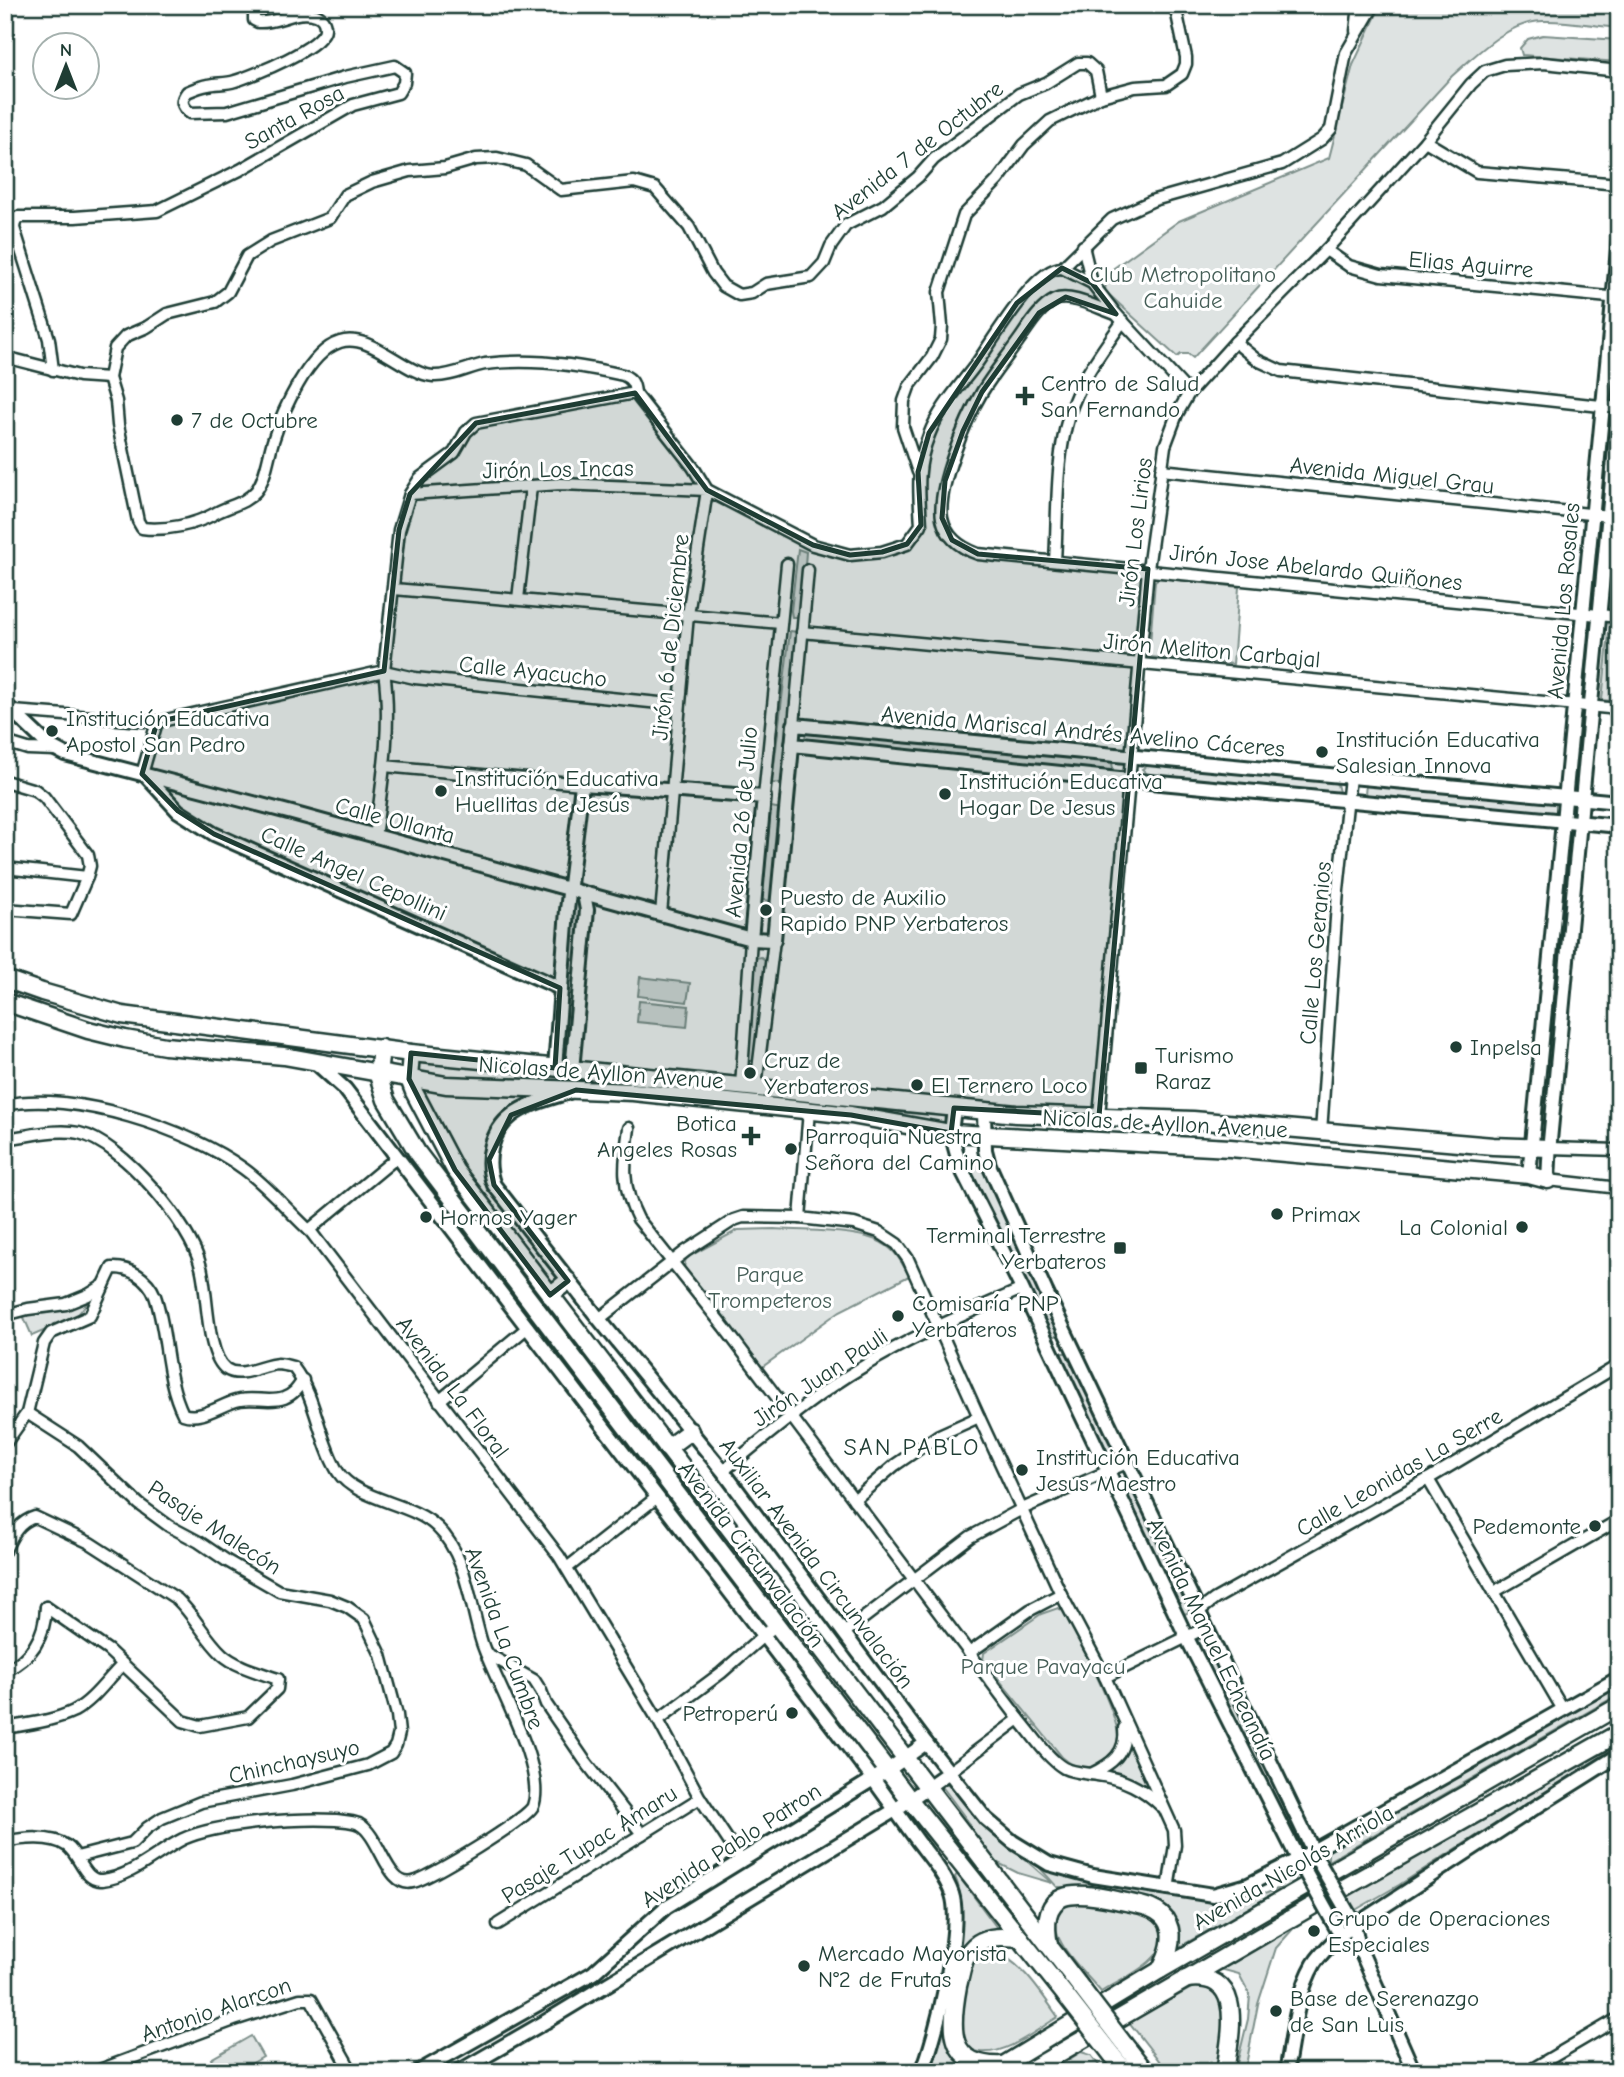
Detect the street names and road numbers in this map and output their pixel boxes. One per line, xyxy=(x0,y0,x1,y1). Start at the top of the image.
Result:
street label: Avenida 7 de Octubre xyxy=(826,75,1009,226)
street label: Santa Rosa xyxy=(240,79,349,156)
street label: Elias Aguirre xyxy=(1407,246,1534,283)
street label: Avenida Miguel Grau xyxy=(1289,451,1495,500)
street label: Jirón Los Incas xyxy=(482,455,634,484)
street label: Jirón Los Lirios xyxy=(1113,456,1158,608)
street label: Avenida Los Rosales xyxy=(1541,502,1586,700)
street label: Jirón 6 de Diciembre xyxy=(646,533,695,742)
street label: Jirón Jose Abelardo Quiñones xyxy=(1168,539,1464,596)
street label: Jirón Meliton Carbajal xyxy=(1102,628,1322,673)
street label: Calle Ayacucho xyxy=(458,650,608,693)
street label: Avenida Mariscal Andrés Avelino Cáceres xyxy=(880,700,1286,763)
street label: Avenida 26 de Julio xyxy=(720,725,763,919)
street label: Calle Ollanta xyxy=(332,792,458,849)
street label: Calle Angel Cepollini xyxy=(256,820,451,927)
street label: Calle Los Geranios xyxy=(1294,860,1337,1046)
street label: Nicolas de Ayllon Avenue xyxy=(478,1050,724,1095)
street label: Nicolas de Ayllon Avenue xyxy=(1042,1104,1288,1143)
street label: Avenida La Floral xyxy=(391,1311,515,1463)
street label: Jirón Juan Pauli xyxy=(748,1322,893,1433)
street label: Calle Leonidas La Serre xyxy=(1291,1402,1507,1543)
street label: Auxiliar Avenida Circunvalación xyxy=(714,1433,920,1694)
street label: Avenida Circunvalación xyxy=(673,1456,830,1653)
street label: Pasaje Malecón xyxy=(143,1474,286,1581)
street label: Avenida Manuel Echeandía xyxy=(1141,1514,1282,1765)
street label: Avenida La Cumbre xyxy=(459,1543,550,1733)
street label: Chinchaysuyo xyxy=(226,1733,362,1790)
street label: Avenida Pablo Patron xyxy=(636,1777,826,1914)
street label: Pasaje Tupac Amaru xyxy=(497,1780,682,1909)
street label: Avenida Nicolás Arriola xyxy=(1188,1799,1398,1936)
street label: Antonio Alarcon xyxy=(138,1971,295,2048)

